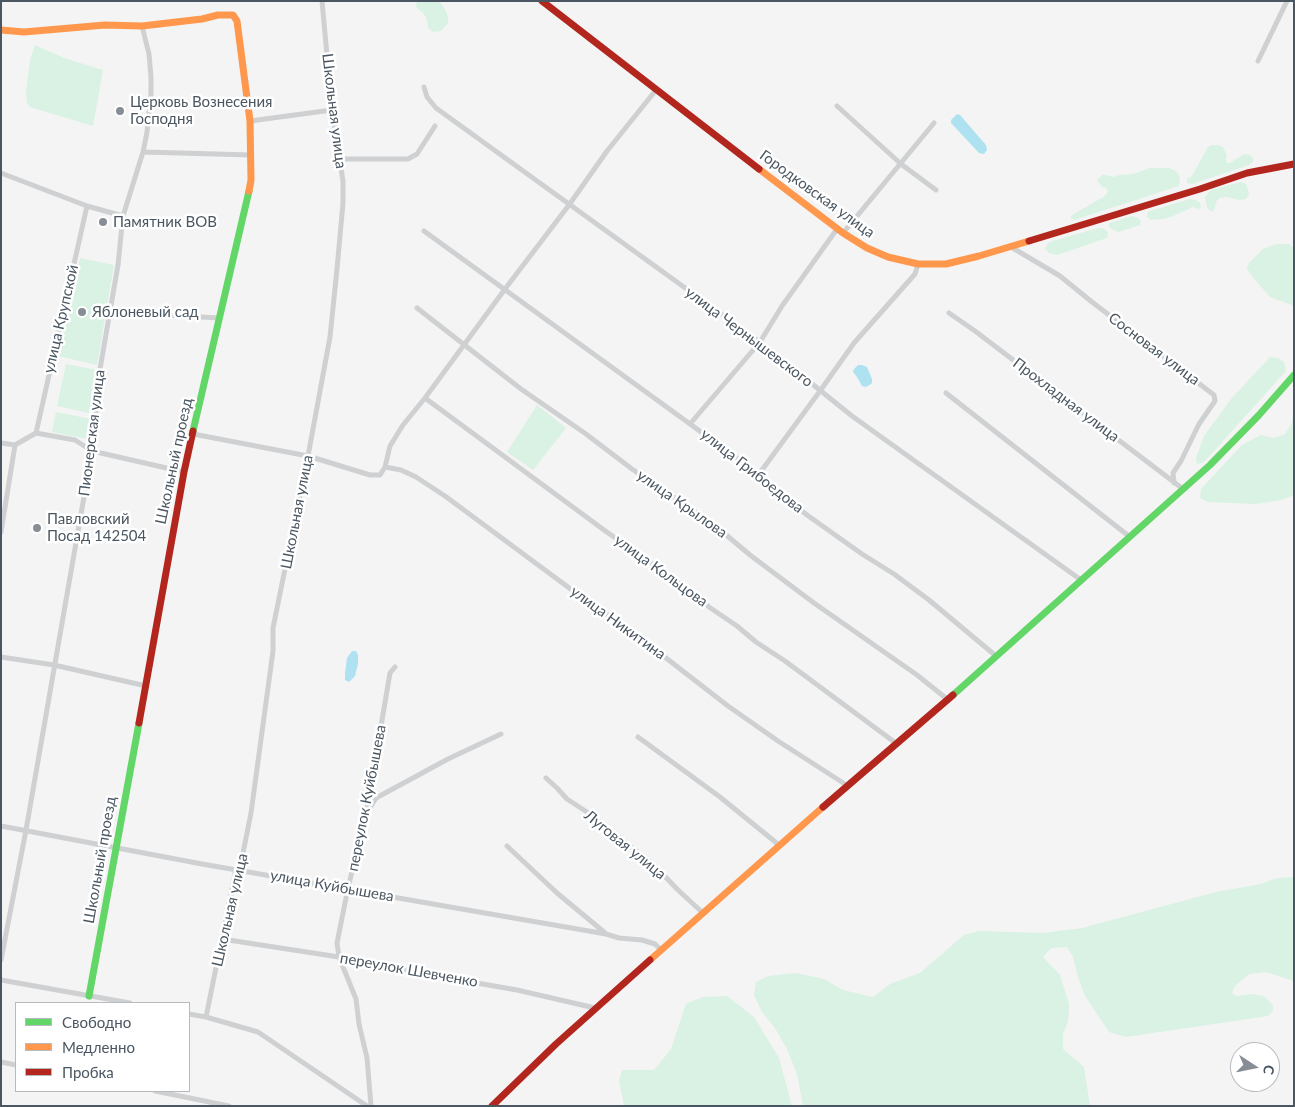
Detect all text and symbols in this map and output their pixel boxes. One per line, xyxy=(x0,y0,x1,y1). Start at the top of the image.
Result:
street label: Школьная улица xyxy=(318,52,350,170)
place label: Церковь Вознесения Господня xyxy=(130,93,272,128)
marker: Церковь Вознесения Господня xyxy=(114,105,126,117)
street label: Городковская улица xyxy=(756,146,878,242)
place label: Памятник ВОВ xyxy=(113,213,217,231)
marker: Памятник ВОВ xyxy=(97,216,109,228)
street label: улица Крупской xyxy=(40,263,82,375)
street label: улица Чернышевского xyxy=(682,283,816,391)
place label: Яблоневый сад xyxy=(92,303,199,321)
marker: Яблоневый сад xyxy=(76,306,88,318)
street label: Сосновая улица xyxy=(1105,309,1203,389)
street label: Прохладная улица xyxy=(1009,354,1123,446)
street label: Пионерская улица xyxy=(75,369,109,497)
street label: Школьный проезд xyxy=(152,396,196,526)
street label: улица Грибоедова xyxy=(697,425,807,517)
street label: Школьная улица xyxy=(277,453,317,571)
street label: улица Крылова xyxy=(633,466,731,542)
place label: Павловский Посад 142504 xyxy=(47,510,146,545)
marker: Павловский Посад 142504 xyxy=(31,522,43,534)
street label: улица Кольцова xyxy=(611,531,711,611)
street label: улица Никитина xyxy=(567,582,669,664)
street label: переулок Куйбышева xyxy=(344,723,390,873)
street label: Школьный проезд xyxy=(80,795,120,925)
street label: Луговая улица xyxy=(581,807,669,883)
street label: Школьная улица xyxy=(208,852,252,968)
street label: улица Куйбышева xyxy=(269,866,395,906)
street label: переулок Шевченко xyxy=(339,949,479,991)
legend xyxy=(15,1002,190,1092)
text: Свободно xyxy=(62,1013,131,1031)
text: Медленно xyxy=(62,1038,135,1056)
north arrow xyxy=(1230,1042,1280,1092)
text: Пробка xyxy=(62,1063,114,1081)
text: С xyxy=(1260,1064,1278,1076)

